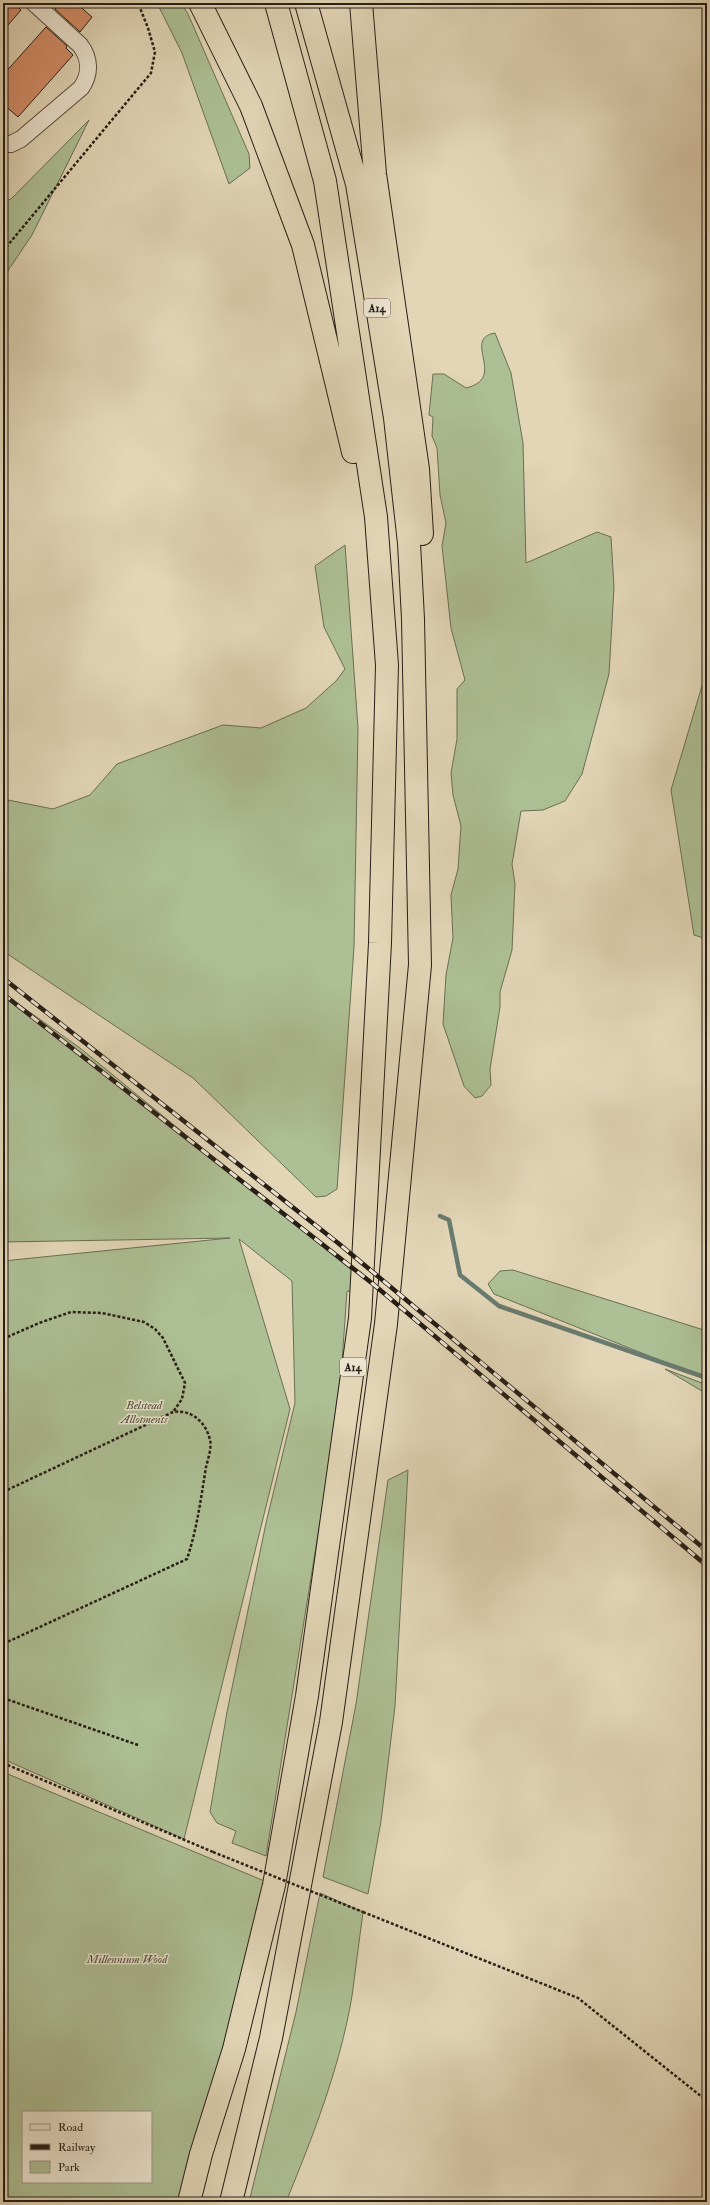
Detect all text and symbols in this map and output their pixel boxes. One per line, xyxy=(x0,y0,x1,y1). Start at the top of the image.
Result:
road number: A14 xyxy=(364,299,390,317)
road number: A14 xyxy=(340,1358,366,1376)
park label: Belstead Allotments xyxy=(118,1398,168,1427)
park label: Millennium Wood xyxy=(86,1952,168,1967)
legend xyxy=(22,2111,152,2183)
text: Road xyxy=(58,2120,83,2135)
text: Railway xyxy=(58,2140,96,2155)
text: Park xyxy=(58,2160,80,2175)

